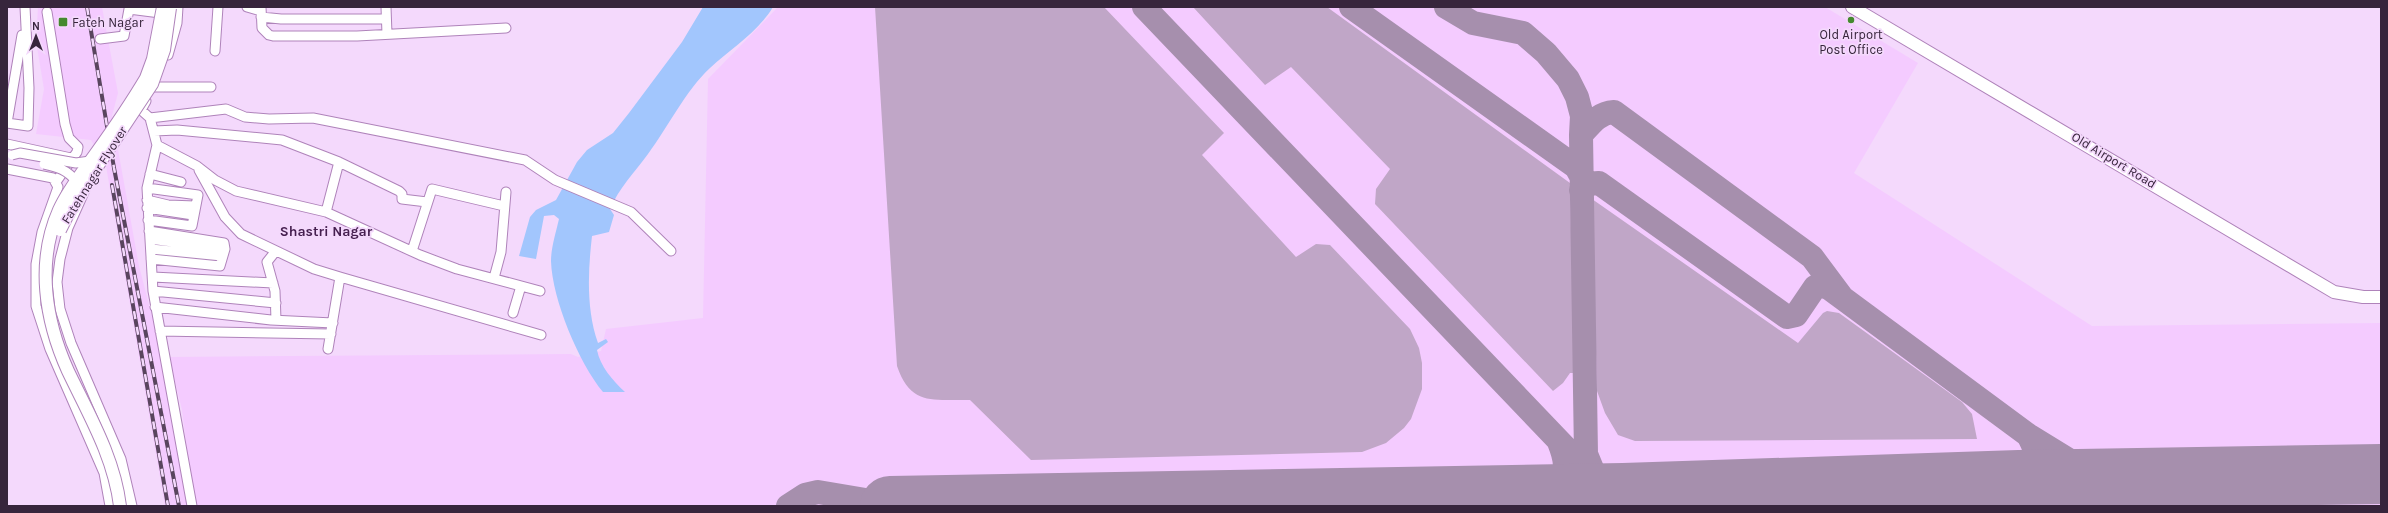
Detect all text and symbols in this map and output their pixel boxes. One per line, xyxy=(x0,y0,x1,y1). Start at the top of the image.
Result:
place label: Fateh Nagar xyxy=(72,15,144,30)
marker: Old Airport Post Office xyxy=(1846,15,1856,25)
north arrow xyxy=(16,16,56,56)
marker: Fateh Nagar xyxy=(57,16,69,28)
text: N xyxy=(32,20,40,33)
place label: Old Airport Post Office xyxy=(1819,27,1883,57)
street label: Fatehnagar Flyover xyxy=(58,123,130,226)
street label: Old Airport Road xyxy=(2069,129,2159,191)
district label: Shastri Nagar xyxy=(280,223,373,240)

